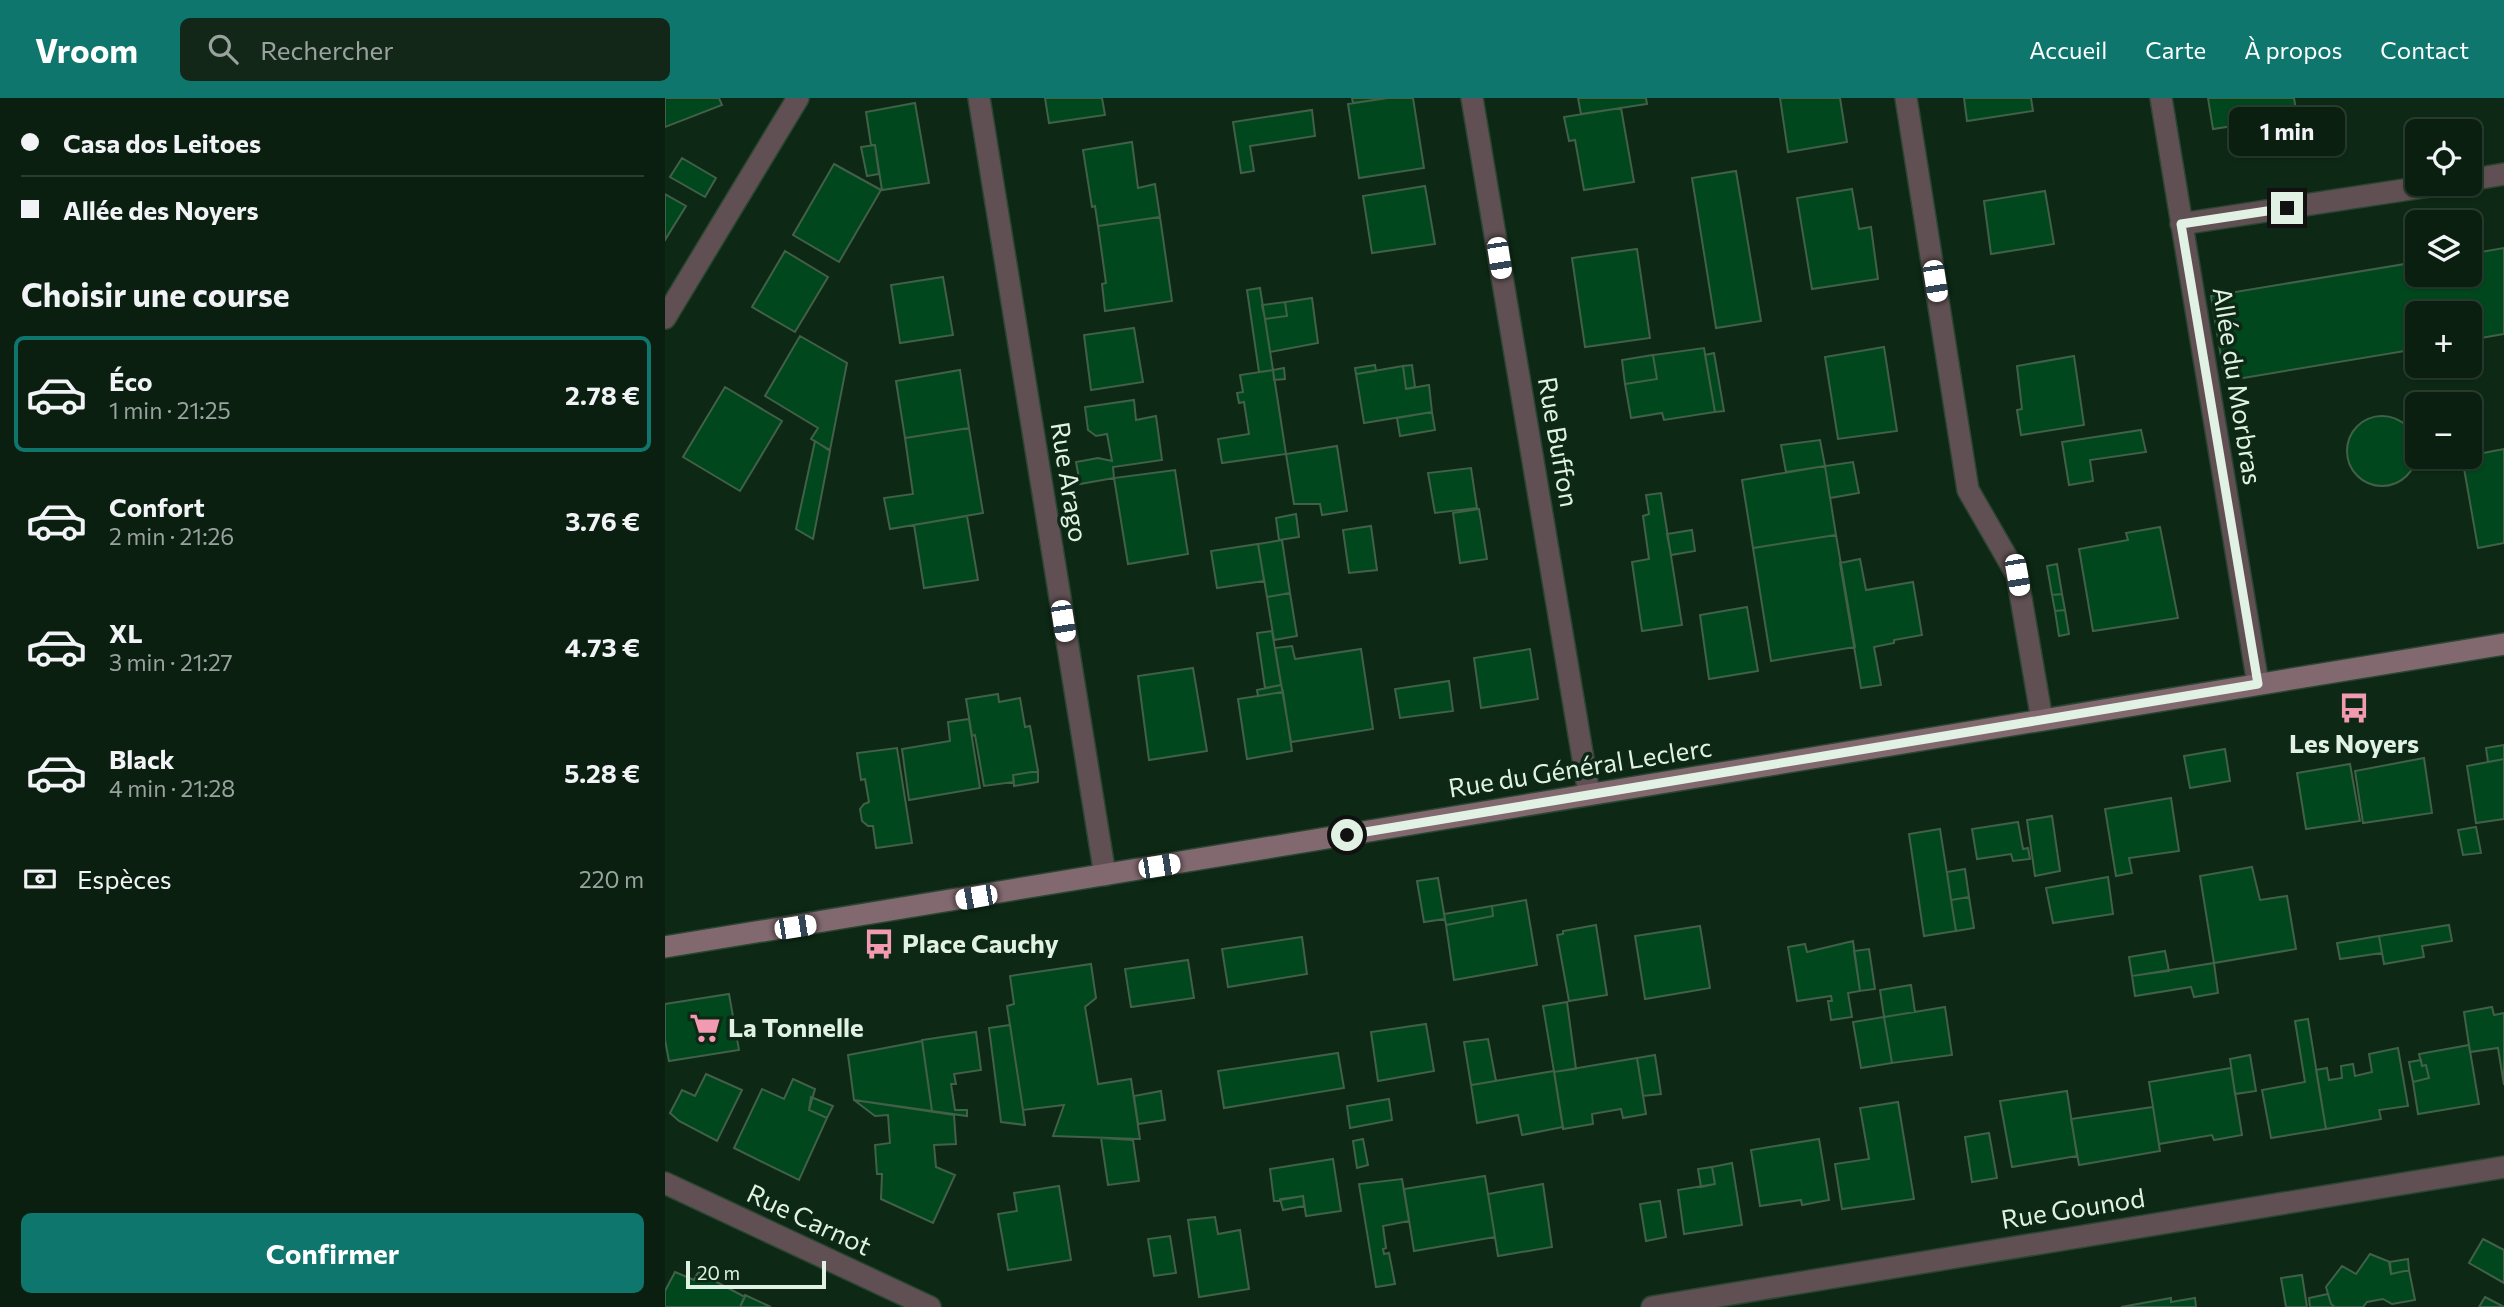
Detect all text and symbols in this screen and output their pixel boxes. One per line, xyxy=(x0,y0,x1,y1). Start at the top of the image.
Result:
search box xyxy=(180,18,670,81)
text: Vroom xyxy=(35,29,138,70)
icon: search xyxy=(204,30,242,68)
text: Rechercher xyxy=(260,34,394,65)
text: Accueil xyxy=(2029,35,2107,64)
text: Carte xyxy=(2145,35,2206,64)
text: À propos xyxy=(2244,35,2342,64)
text: Contact xyxy=(2380,35,2469,64)
callout: 1 min xyxy=(2229,106,2345,155)
text: 1 min xyxy=(2260,117,2314,145)
map controls xyxy=(2405,119,2482,469)
button: locate xyxy=(2405,119,2482,196)
text: Casa dos Leitoes xyxy=(63,127,261,158)
route end xyxy=(2271,192,2303,224)
text: Allée des Noyers xyxy=(63,194,259,225)
button: layers xyxy=(2405,210,2482,287)
car xyxy=(1486,236,1513,280)
car xyxy=(1922,259,1949,303)
text: Choisir une course xyxy=(21,274,290,314)
street label: Allée du Morbras xyxy=(2208,285,2269,487)
button: + xyxy=(2405,301,2482,378)
icon: car xyxy=(25,363,88,426)
text: Éco xyxy=(109,365,153,396)
street label: Rue Buffon xyxy=(1533,374,1586,509)
text: 2.78 € xyxy=(565,379,640,410)
button: − xyxy=(2405,392,2482,469)
text: 1 min · 21:25 xyxy=(109,396,231,424)
street label: Rue Arago xyxy=(1046,419,1095,544)
icon: car xyxy=(25,489,88,552)
text: Confort xyxy=(109,491,205,522)
text: 3.76 € xyxy=(565,505,640,536)
text: 2 min · 21:26 xyxy=(109,522,234,550)
car xyxy=(2004,552,2031,598)
car xyxy=(1050,599,1077,643)
icon: car xyxy=(25,615,88,678)
text: XL xyxy=(109,617,143,648)
text: 4.73 € xyxy=(565,631,640,662)
text: 3 min · 21:27 xyxy=(109,648,233,676)
bus stop icon: Les Noyers xyxy=(2337,691,2371,725)
place label: Les Noyers xyxy=(2289,727,2419,758)
street label: Rue du Général Leclerc xyxy=(1446,730,1714,803)
icon: car xyxy=(25,741,88,804)
text: Black xyxy=(109,743,175,774)
text: 5.28 € xyxy=(564,757,640,788)
text: 4 min · 21:28 xyxy=(109,774,235,802)
route start xyxy=(1331,819,1363,851)
car xyxy=(1137,852,1182,880)
icon: cash xyxy=(21,860,59,898)
text: Espèces xyxy=(77,863,172,894)
text: 220 m xyxy=(579,865,644,893)
car xyxy=(954,883,999,911)
car xyxy=(773,913,818,941)
bus stop icon: Place Cauchy xyxy=(862,927,896,961)
place label: Place Cauchy xyxy=(902,927,1059,958)
supermarket icon: La Tonnelle xyxy=(688,1011,722,1045)
place label: La Tonnelle xyxy=(728,1011,864,1042)
street label: Rue Carnot xyxy=(743,1176,877,1261)
street label: Rue Gounod xyxy=(1999,1181,2147,1234)
button: Confirmer xyxy=(21,1213,644,1293)
scale bar xyxy=(686,1258,826,1290)
text: 20 m xyxy=(697,1261,740,1284)

